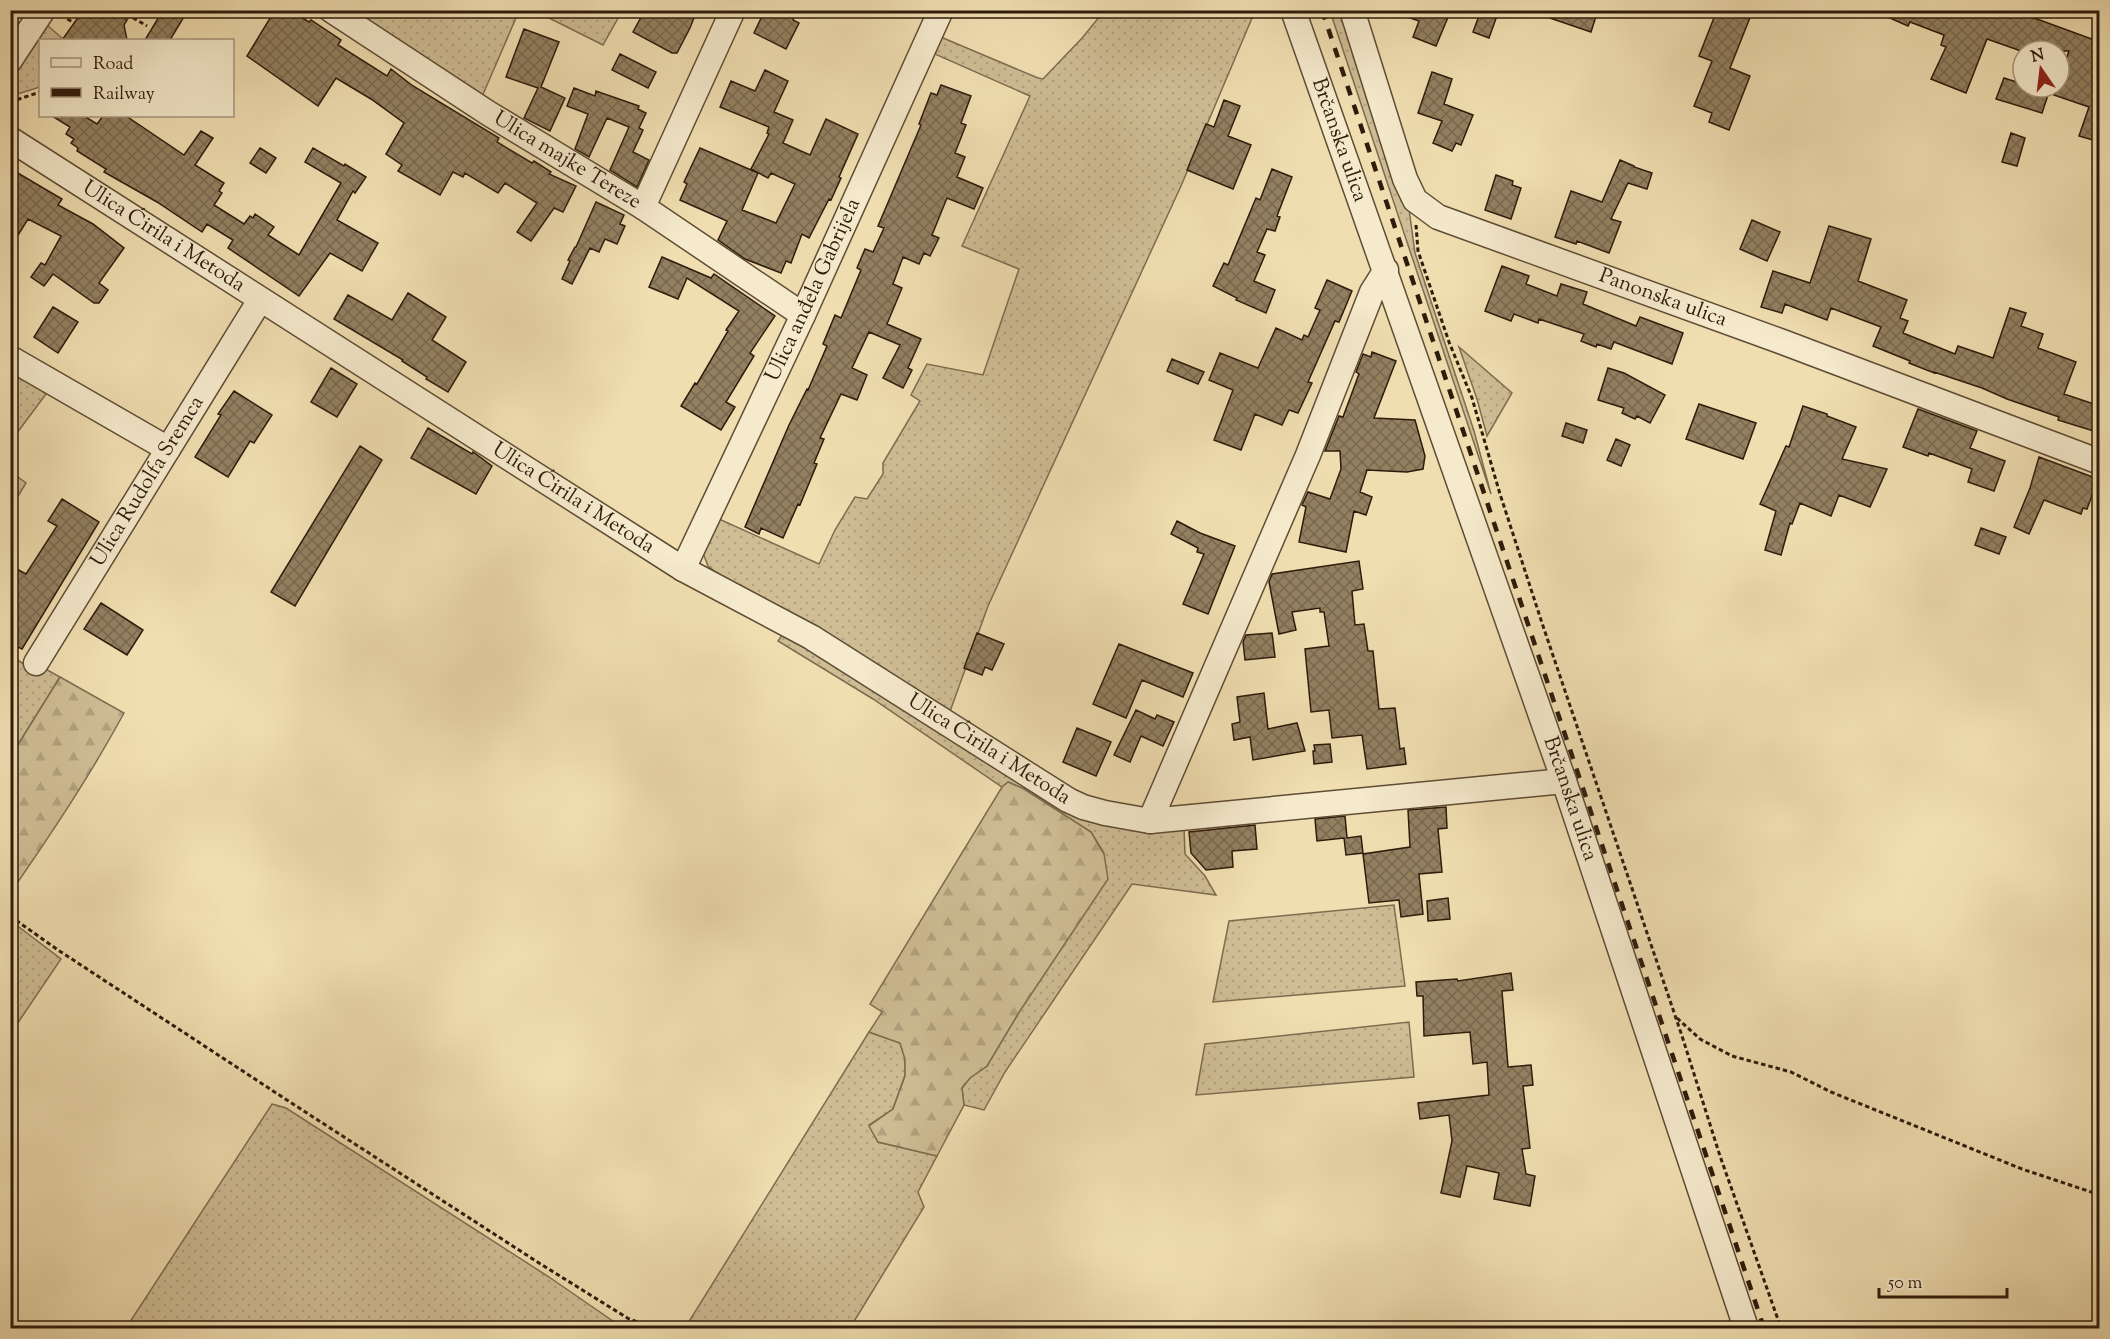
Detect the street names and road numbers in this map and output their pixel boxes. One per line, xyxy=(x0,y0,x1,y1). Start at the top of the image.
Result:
street label: Brčanska ulica xyxy=(1303,74,1375,207)
street label: Ulica majke Tereze xyxy=(487,104,647,217)
street label: Ulica Ćirila i Metoda xyxy=(76,174,251,300)
street label: Ulica anđela Gabrijela xyxy=(759,193,869,387)
street label: Panonska ulica xyxy=(1594,261,1731,336)
street label: Ulica Rudolfa Sremca xyxy=(84,390,212,573)
street label: Ulica Ćirila i Metoda xyxy=(486,435,661,562)
street label: Ulica Ćirila i Metoda xyxy=(901,687,1076,813)
street label: Brčanska ulica xyxy=(1535,733,1605,865)

